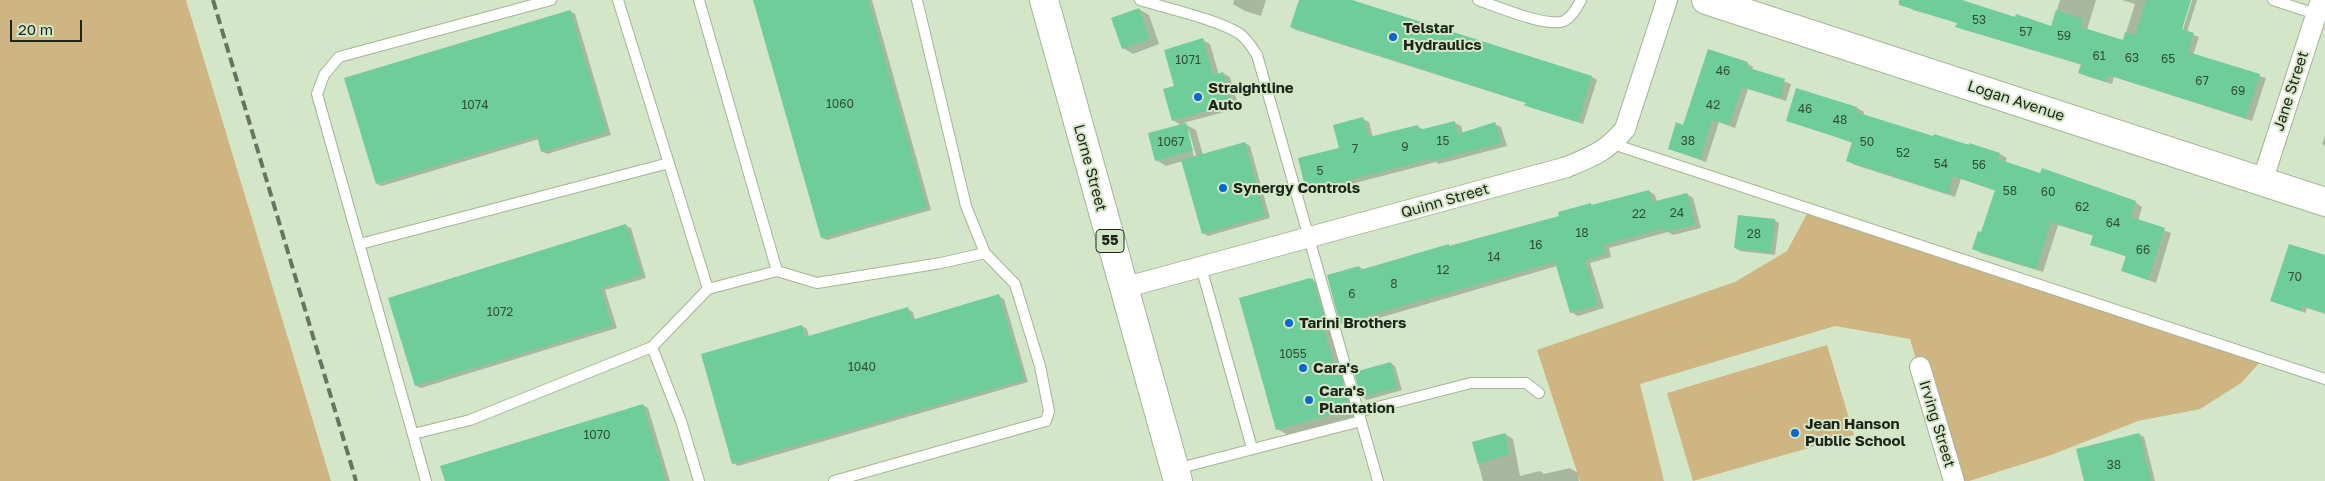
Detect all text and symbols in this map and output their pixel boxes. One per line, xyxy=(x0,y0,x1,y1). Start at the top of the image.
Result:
scale bar xyxy=(12,10,85,42)
house number: 53 xyxy=(1972,13,1986,27)
place label: Telstar Hydraulics xyxy=(1403,19,1482,54)
text: 20 m xyxy=(18,20,53,38)
house number: 57 xyxy=(2019,25,2033,39)
house number: 59 xyxy=(2057,29,2071,43)
marker: Telstar Hydraulics xyxy=(1387,31,1399,43)
house number: 61 xyxy=(2092,49,2106,63)
street label: Jane Street xyxy=(2270,49,2312,133)
house number: 63 xyxy=(2125,51,2139,65)
house number: 65 xyxy=(2161,52,2175,66)
house number: 1071 xyxy=(1175,53,1201,67)
house number: 46 xyxy=(1716,64,1730,78)
house number: 67 xyxy=(2195,74,2209,88)
street label: Logan Avenue xyxy=(1965,77,2067,125)
place label: Straightline Auto xyxy=(1208,79,1294,114)
house number: 69 xyxy=(2231,84,2245,98)
marker: Straightline Auto xyxy=(1192,91,1204,103)
house number: 1060 xyxy=(826,97,854,111)
house number: 1074 xyxy=(462,98,488,112)
house number: 42 xyxy=(1706,98,1720,112)
house number: 46 xyxy=(1798,102,1812,116)
house number: 48 xyxy=(1833,113,1847,127)
street label: Lorne Street xyxy=(1070,123,1110,213)
house number: 15 xyxy=(1437,134,1449,148)
house number: 38 xyxy=(1681,134,1695,148)
house number: 1067 xyxy=(1158,135,1184,149)
house number: 50 xyxy=(1860,135,1874,149)
house number: 9 xyxy=(1401,140,1409,154)
house number: 7 xyxy=(1352,142,1358,156)
house number: 52 xyxy=(1896,146,1910,160)
house number: 54 xyxy=(1934,157,1948,171)
house number: 56 xyxy=(1972,158,1986,172)
house number: 5 xyxy=(1317,164,1323,178)
place label: Synergy Controls xyxy=(1233,179,1360,197)
street label: Quinn Street xyxy=(1399,180,1491,222)
marker: Synergy Controls xyxy=(1217,182,1229,194)
house number: 58 xyxy=(2003,184,2017,198)
house number: 60 xyxy=(2041,185,2055,199)
house number: 62 xyxy=(2075,200,2089,214)
house number: 24 xyxy=(1670,206,1684,220)
house number: 22 xyxy=(1632,207,1646,221)
house number: 64 xyxy=(2106,216,2120,230)
house number: 18 xyxy=(1575,226,1589,240)
house number: 28 xyxy=(1747,227,1761,241)
road number: 55 xyxy=(1096,230,1124,252)
house number: 16 xyxy=(1529,238,1543,252)
house number: 66 xyxy=(2136,243,2150,257)
house number: 14 xyxy=(1487,250,1501,264)
house number: 12 xyxy=(1437,263,1449,277)
house number: 70 xyxy=(2288,270,2302,284)
house number: 8 xyxy=(1390,277,1398,291)
house number: 6 xyxy=(1348,287,1356,301)
house number: 1072 xyxy=(487,305,513,319)
place label: Tarini Brothers xyxy=(1299,314,1406,332)
marker: Tarini Brothers xyxy=(1283,317,1295,329)
house number: 1055 xyxy=(1279,347,1307,361)
place label: Cara's xyxy=(1313,359,1359,377)
house number: 1040 xyxy=(848,360,876,374)
marker: Cara's xyxy=(1297,362,1309,374)
street label: Irving Street xyxy=(1915,378,1959,470)
place label: Cara's Plantation xyxy=(1319,382,1395,417)
marker: Cara's Plantation xyxy=(1303,394,1315,406)
place label: Jean Hanson Public School xyxy=(1805,415,1905,450)
marker: Jean Hanson Public School xyxy=(1789,427,1801,439)
house number: 1070 xyxy=(583,428,611,442)
house number: 38 xyxy=(2107,458,2121,472)

